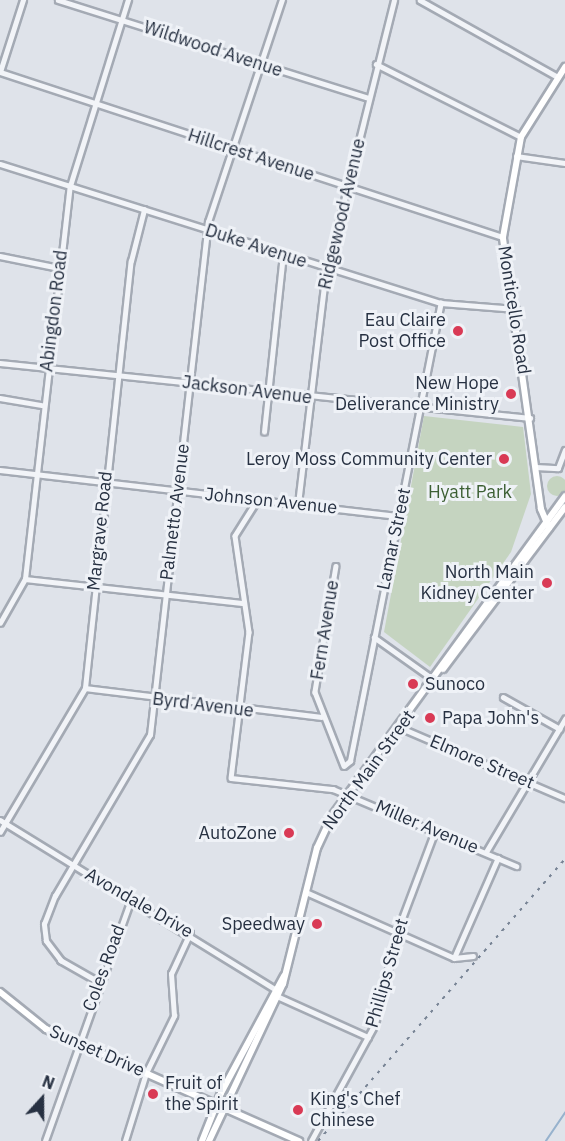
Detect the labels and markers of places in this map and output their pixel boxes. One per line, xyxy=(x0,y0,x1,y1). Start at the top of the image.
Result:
place label: Eau Claire Post Office xyxy=(359,310,446,352)
marker: Eau Claire Post Office xyxy=(451,324,465,338)
place label: New Hope Deliverance Ministry xyxy=(335,373,499,416)
marker: New Hope Deliverance Ministry xyxy=(504,387,518,401)
place label: Leroy Moss Community Center xyxy=(246,448,492,470)
marker: Leroy Moss Community Center xyxy=(497,452,511,466)
place label: North Main Kidney Center xyxy=(420,562,534,604)
marker: North Main Kidney Center xyxy=(538,574,556,592)
place label: Sunoco xyxy=(425,673,485,695)
marker: Sunoco xyxy=(406,677,420,691)
place label: Papa John's xyxy=(442,707,539,729)
marker: Papa John's xyxy=(423,711,437,725)
place label: AutoZone xyxy=(198,822,277,844)
marker: AutoZone xyxy=(282,826,296,840)
place label: Speedway xyxy=(222,913,305,935)
marker: Speedway xyxy=(310,917,324,931)
place label: Fruit of the Spirit xyxy=(165,1073,238,1116)
marker: Fruit of the Spirit xyxy=(146,1087,160,1101)
place label: King's Chef Chinese xyxy=(310,1089,400,1132)
marker: King's Chef Chinese xyxy=(291,1103,305,1117)

